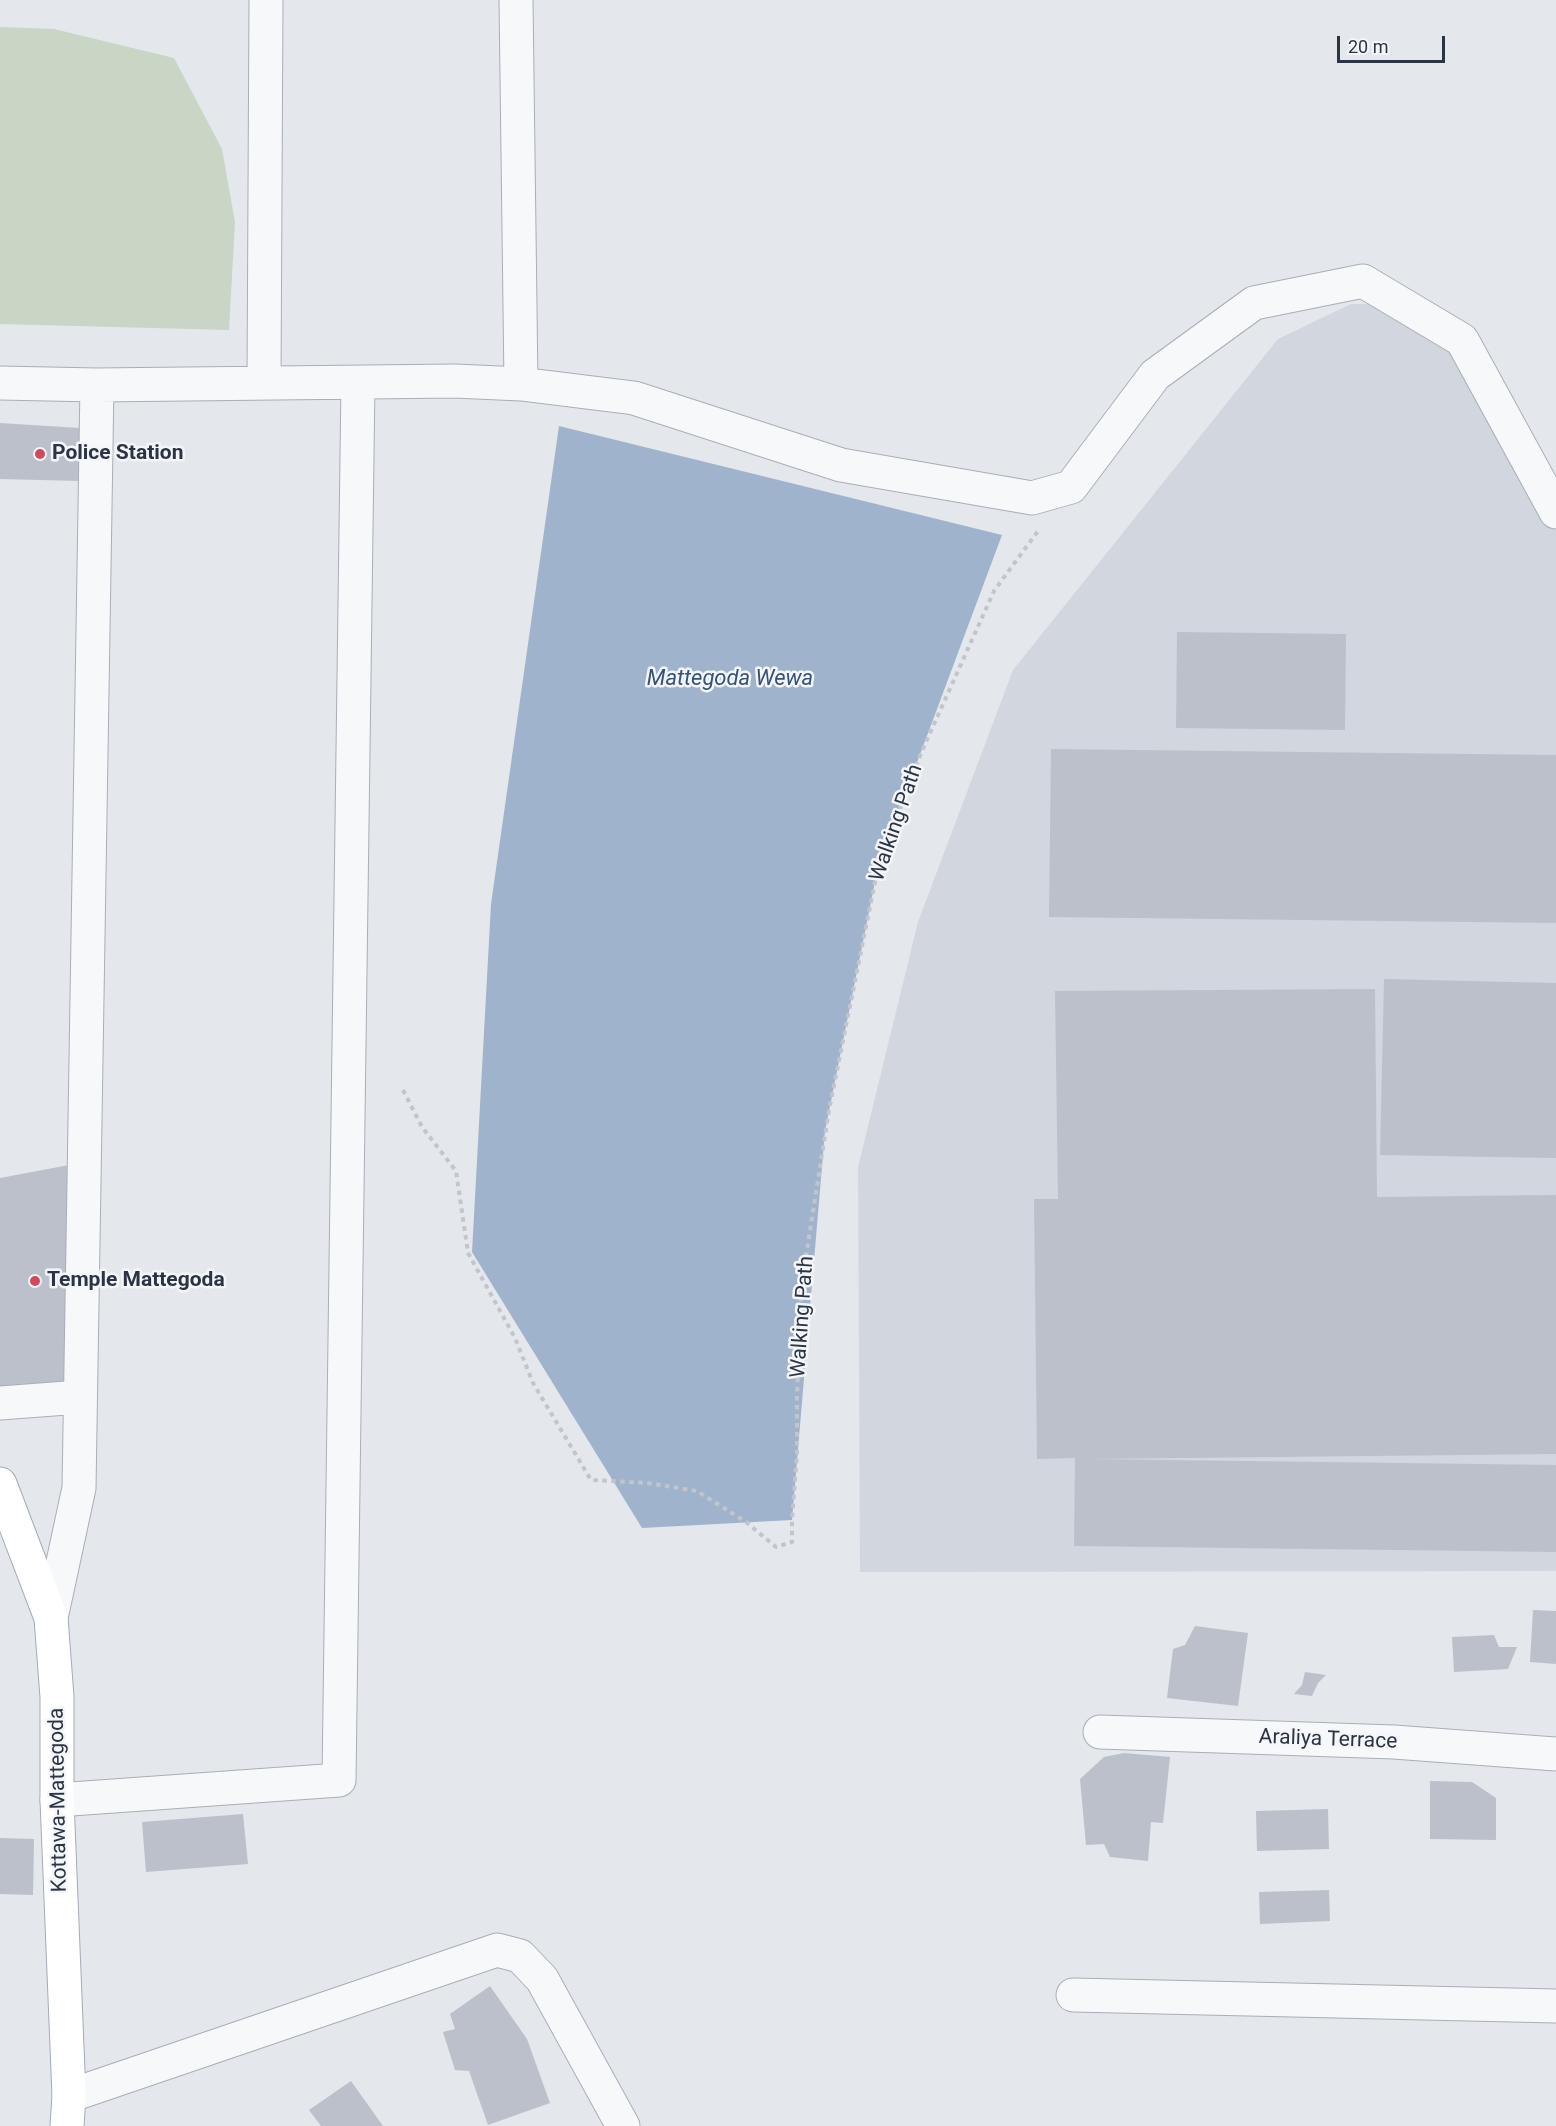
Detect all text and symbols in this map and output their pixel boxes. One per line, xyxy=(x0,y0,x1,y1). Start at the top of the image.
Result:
scale bar xyxy=(1340,24,1448,62)
text: 20 m xyxy=(1348,36,1388,57)
place label: Police Station xyxy=(52,441,183,467)
marker: Police Station xyxy=(33,447,47,461)
water label: Mattegoda Wewa xyxy=(647,666,813,692)
street label: Walking Path xyxy=(865,761,929,885)
street label: Walking Path xyxy=(786,1255,820,1379)
place label: Temple Mattegoda xyxy=(47,1268,225,1294)
marker: Temple Mattegoda xyxy=(28,1274,42,1288)
street label: Kottawa-Mattegoda xyxy=(45,1707,73,1893)
street label: Araliya Terrace xyxy=(1258,1725,1398,1755)

